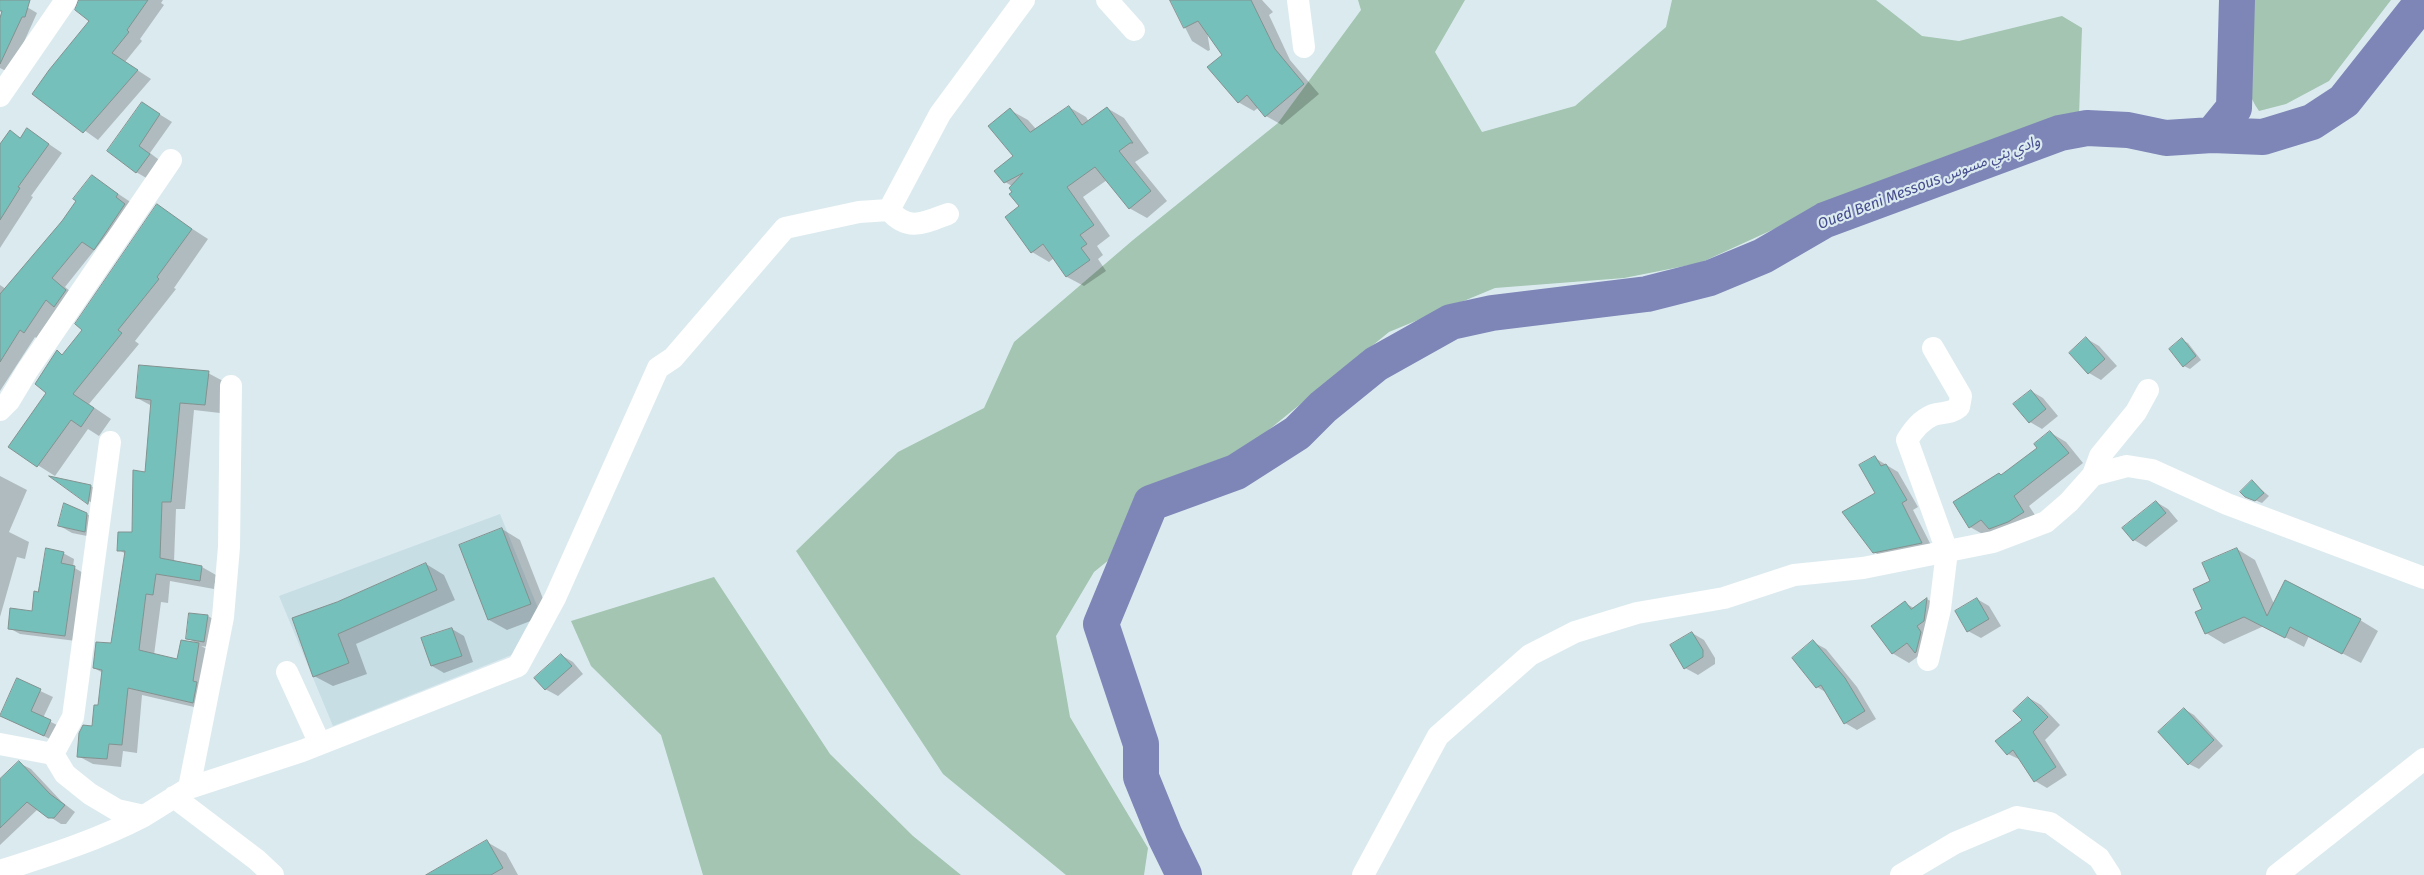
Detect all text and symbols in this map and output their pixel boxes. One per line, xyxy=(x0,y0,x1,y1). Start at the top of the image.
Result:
water label: Oued Beni Messous وادي بني مسوس xyxy=(1815,132,2043,234)

